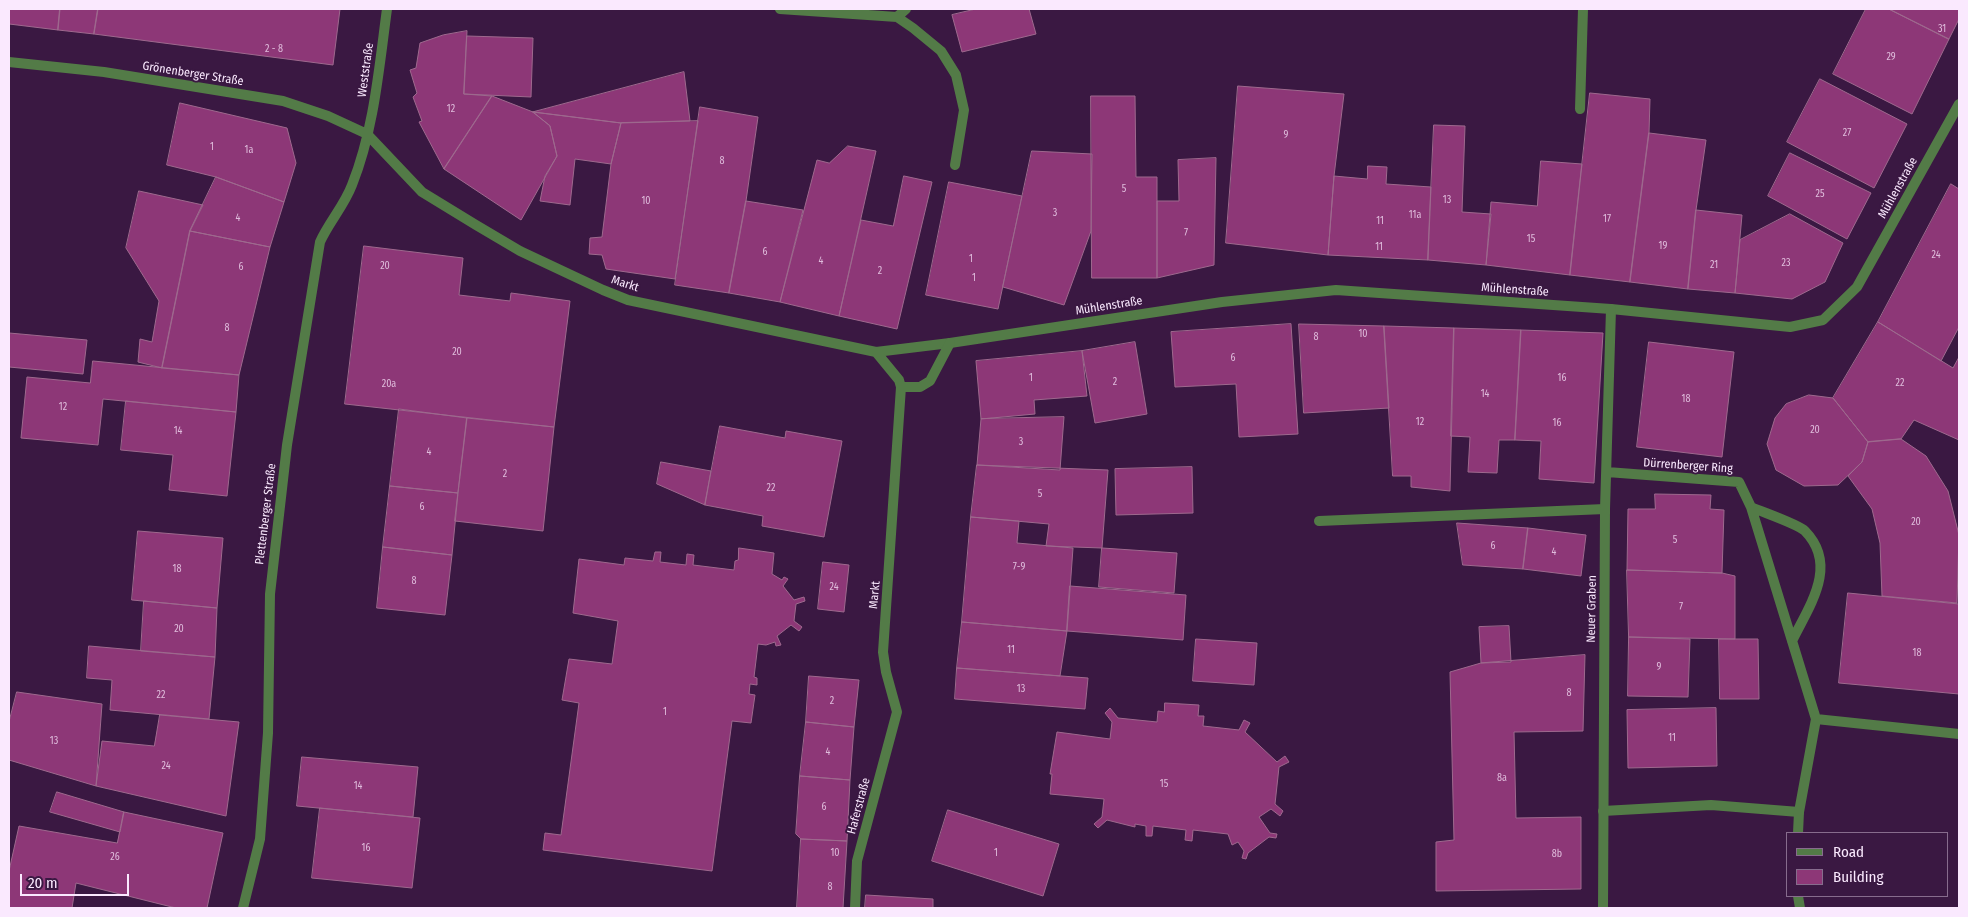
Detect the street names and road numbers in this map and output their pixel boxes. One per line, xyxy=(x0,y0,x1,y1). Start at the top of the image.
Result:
street label: Weststraße xyxy=(355,42,377,98)
street label: Grönenberger Straße xyxy=(141,59,245,89)
street label: Mühlenstraße xyxy=(1875,155,1921,221)
street label: Markt xyxy=(609,273,641,295)
street label: Mühlenstraße xyxy=(1481,280,1549,300)
street label: Mühlenstraße xyxy=(1074,294,1144,318)
street label: Dürrenberger Ring xyxy=(1643,456,1733,476)
street label: Plettenberger Straße xyxy=(253,463,279,565)
street label: Neuer Graben xyxy=(1584,575,1600,643)
street label: Markt xyxy=(867,580,883,610)
street label: Haferstraße xyxy=(845,776,873,836)

